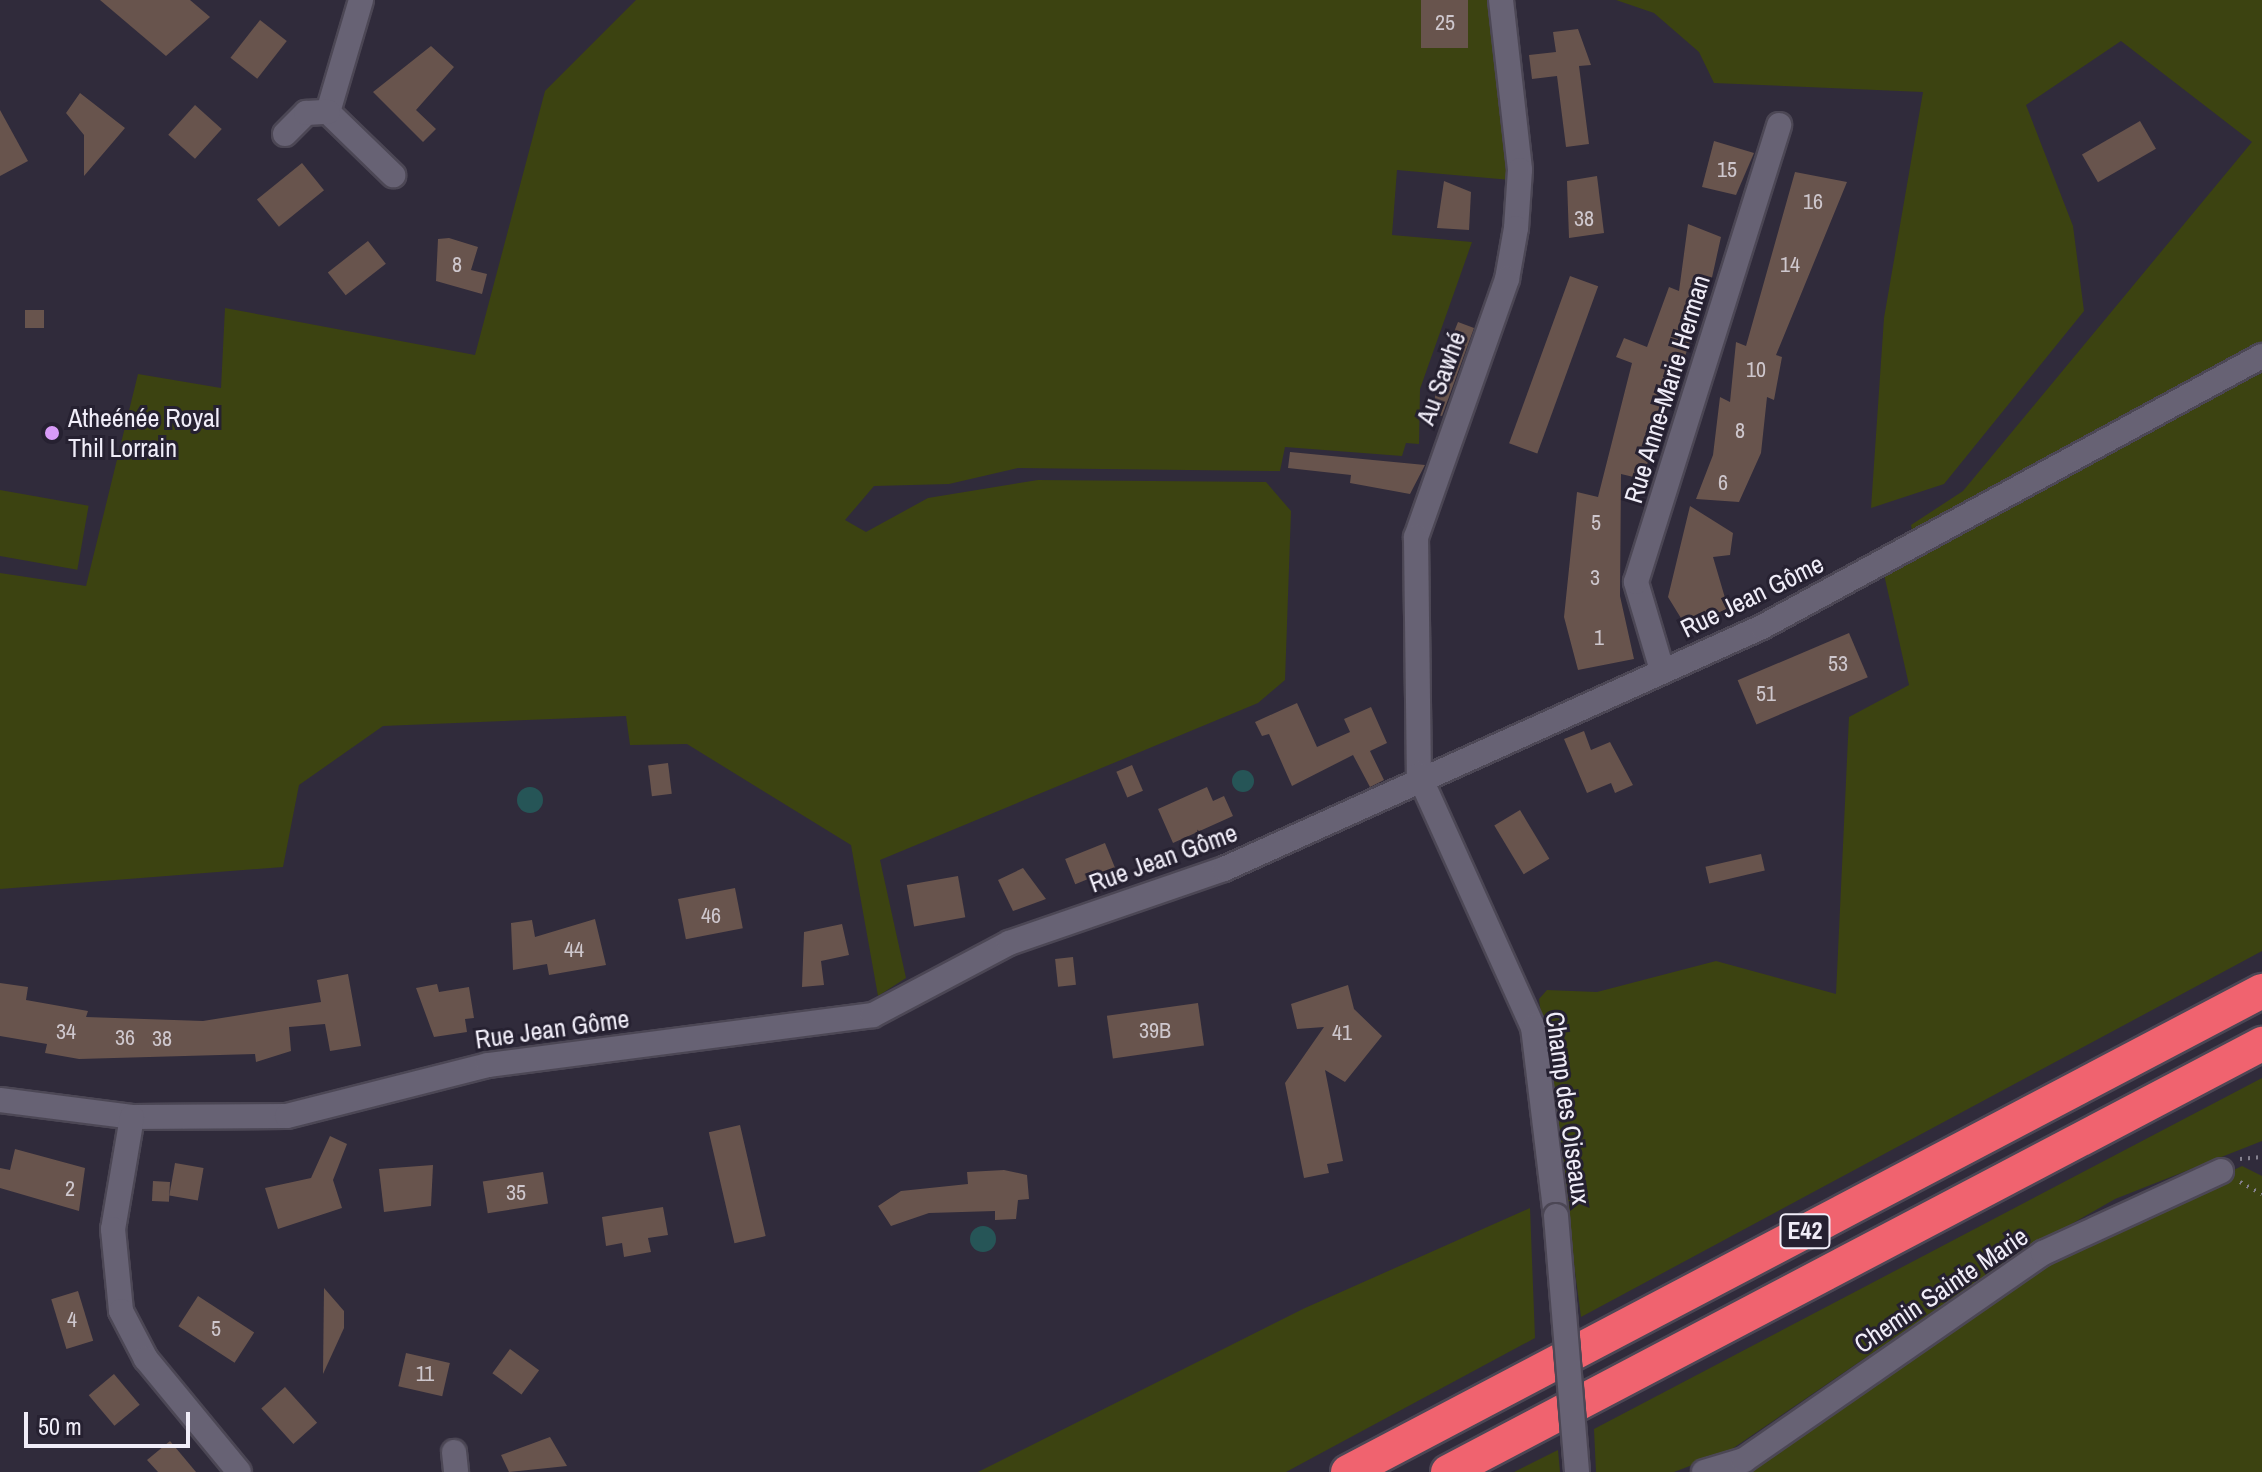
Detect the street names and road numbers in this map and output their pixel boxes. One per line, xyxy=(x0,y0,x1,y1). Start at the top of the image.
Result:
street label: Rue Anne-Marie Herman xyxy=(1617,271,1717,507)
street label: Au Sawhé xyxy=(1410,327,1472,429)
street label: Rue Jean Gôme xyxy=(1675,548,1829,644)
street label: Rue Jean Gôme xyxy=(1085,817,1241,899)
street label: Rue Jean Gôme xyxy=(473,1003,631,1055)
street label: Champ des Oiseaux xyxy=(1539,1010,1597,1206)
road number: E42 xyxy=(1779,1211,1831,1251)
street label: Chemin Sainte Marie xyxy=(1848,1220,2034,1360)

